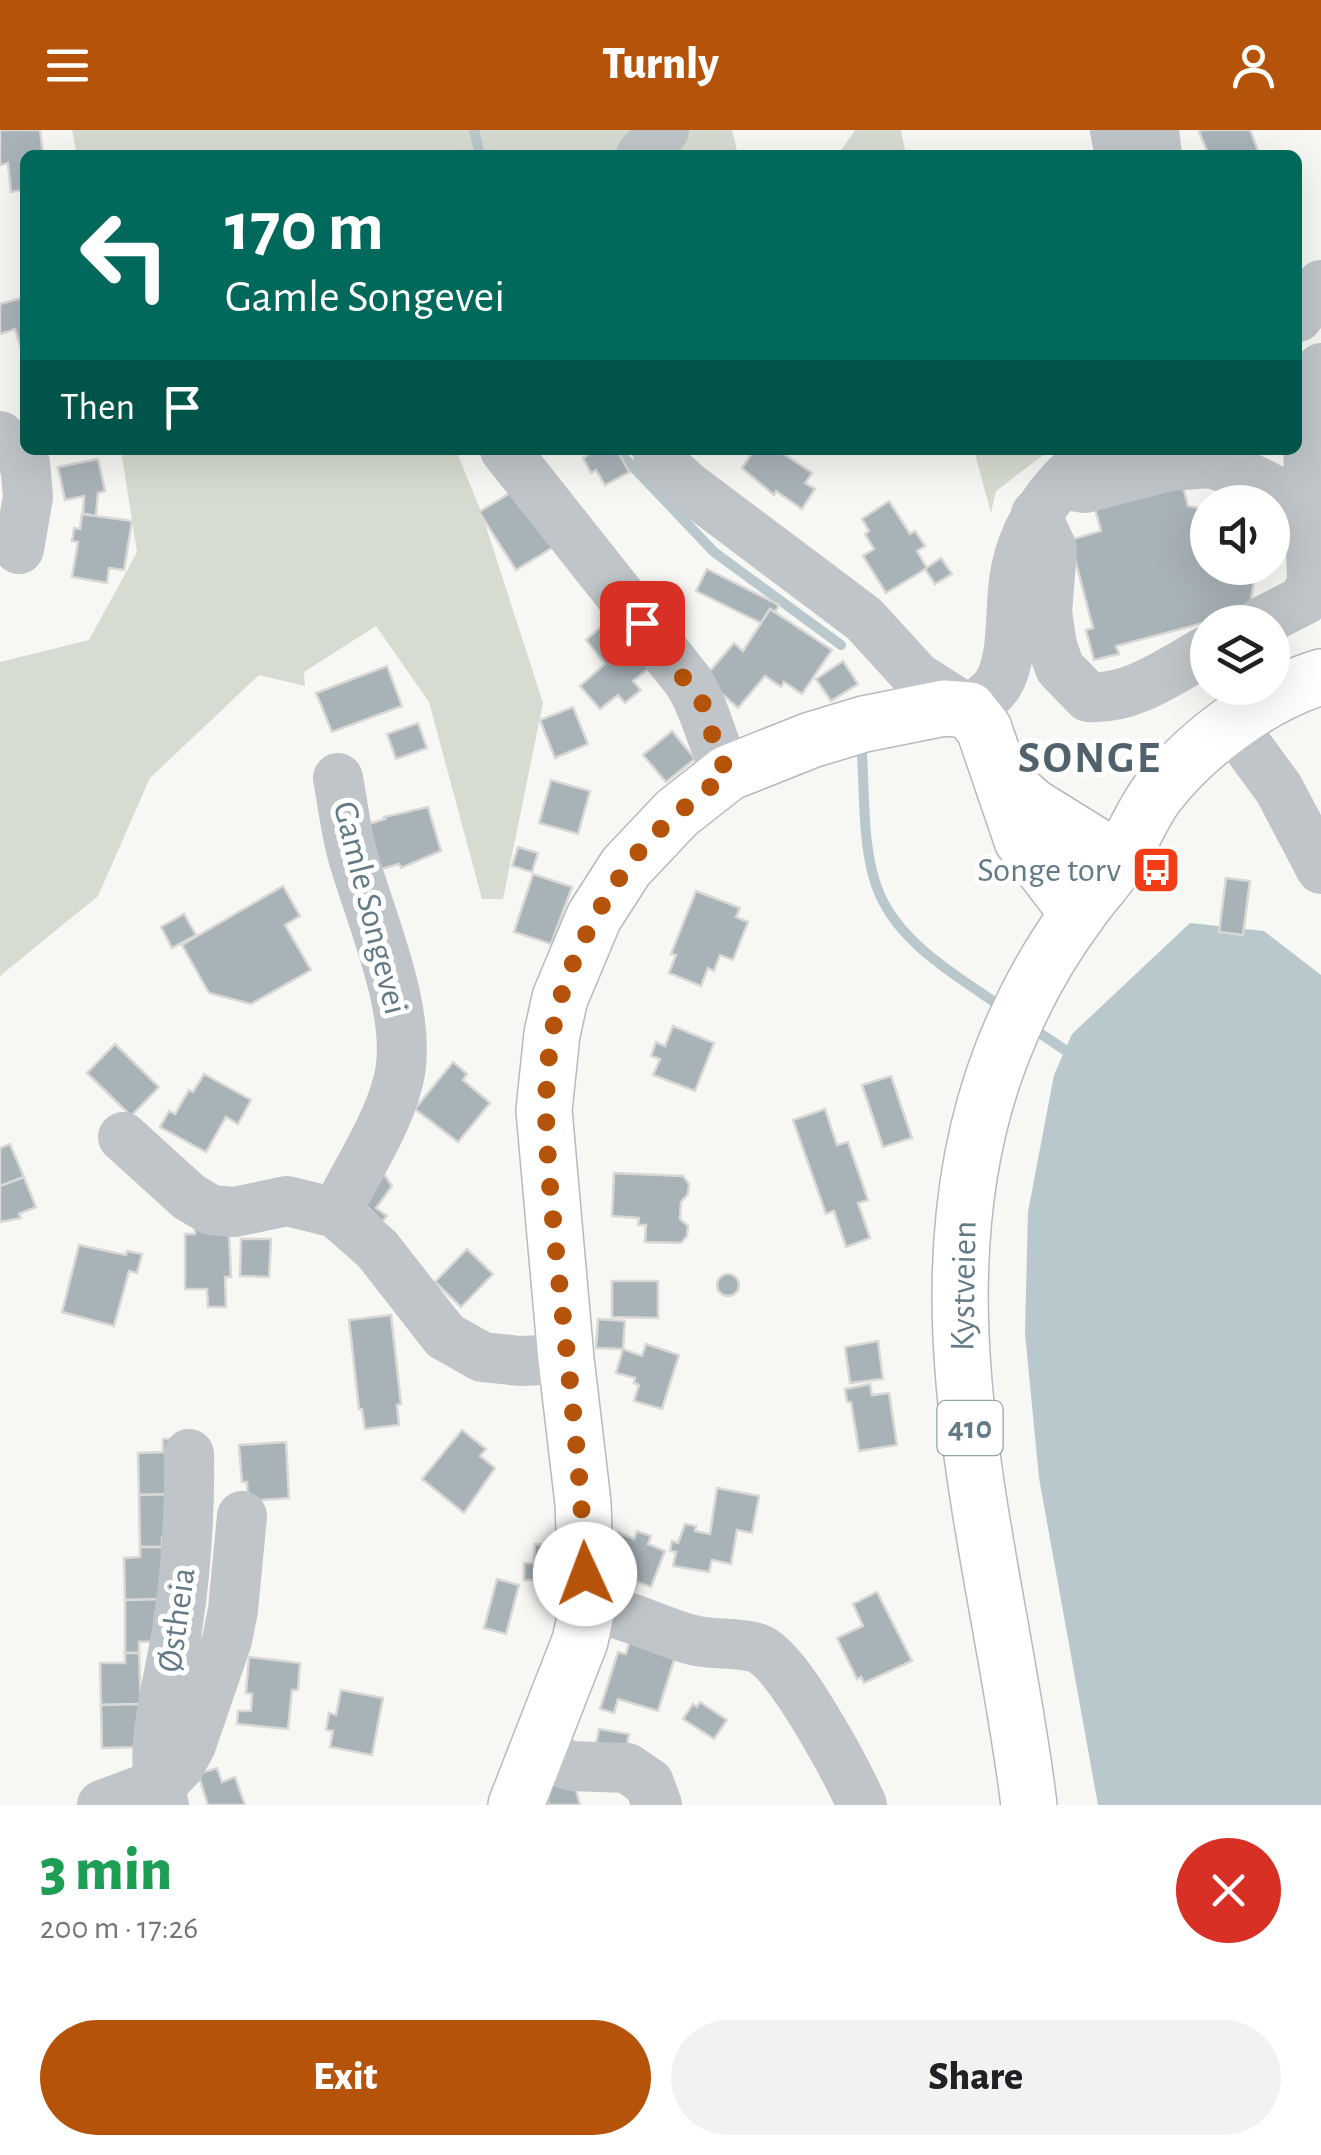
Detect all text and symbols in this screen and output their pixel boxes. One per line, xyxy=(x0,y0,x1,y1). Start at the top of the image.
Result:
icon: menu xyxy=(40,38,95,93)
icon: person xyxy=(1226,38,1281,93)
text: Turnly xyxy=(602,42,719,87)
icon: left xyxy=(60,190,190,320)
text: 170 m xyxy=(225,193,384,263)
text: Gamle Songevei xyxy=(225,275,505,320)
icon: arrive xyxy=(155,380,210,435)
text: Then xyxy=(60,389,135,427)
map controls xyxy=(1190,485,1290,705)
button: sound xyxy=(1190,485,1290,585)
pin xyxy=(600,581,685,666)
icon: arrive xyxy=(615,596,670,651)
button: layers xyxy=(1190,605,1290,705)
district label: SONGE xyxy=(1018,736,1162,781)
street label: Gamle Songevei xyxy=(327,798,413,1018)
bus stop icon: Songe torv xyxy=(1130,844,1182,896)
place label: Songe torv xyxy=(977,853,1121,888)
street label: Kystveien xyxy=(945,1221,983,1351)
road number: 410 xyxy=(938,1401,1002,1455)
position arrow xyxy=(533,1522,637,1626)
street label: Østheia xyxy=(152,1565,202,1675)
button: close xyxy=(1176,1838,1281,1943)
text: 3 min xyxy=(40,1841,172,1901)
text: 200 m · 17:26 xyxy=(40,1912,198,1944)
button: Exit xyxy=(40,2020,651,2135)
button: Share xyxy=(671,2020,1281,2135)

